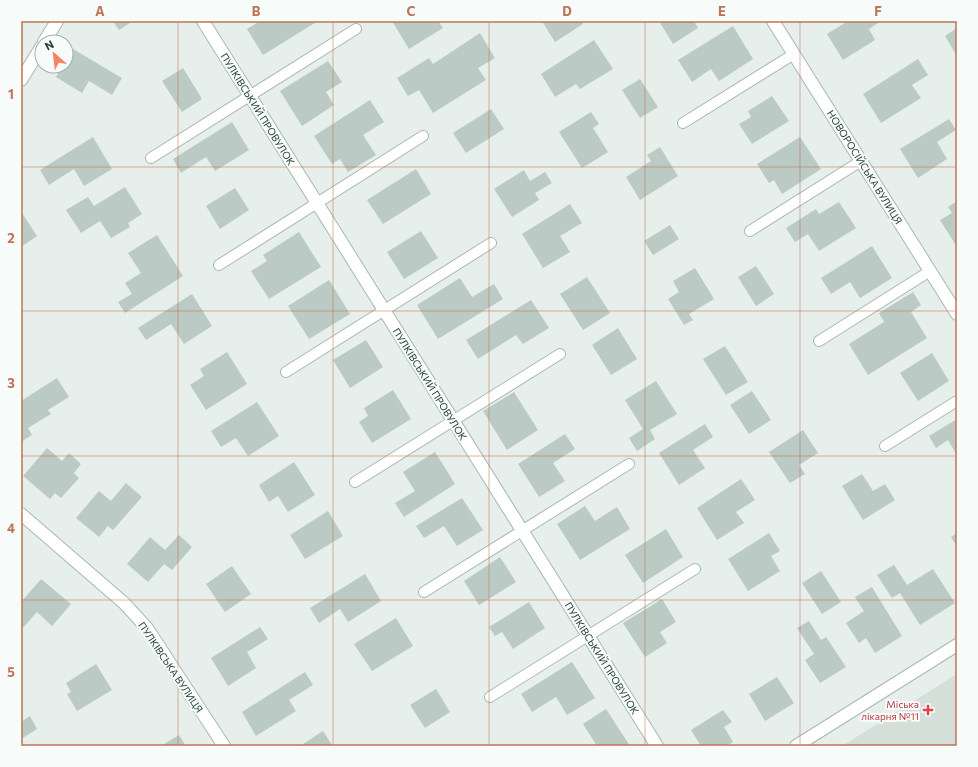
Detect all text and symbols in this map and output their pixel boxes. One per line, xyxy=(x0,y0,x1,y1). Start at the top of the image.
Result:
text: A xyxy=(95,3,105,19)
text: B xyxy=(252,3,261,19)
text: C xyxy=(407,3,416,19)
text: D xyxy=(562,3,572,19)
text: E xyxy=(718,3,726,19)
text: F xyxy=(874,3,882,19)
north arrow xyxy=(34,34,74,74)
text: N xyxy=(42,37,56,52)
street label: ПУЛКІВСЬКИЙ ПРОВУЛОК xyxy=(218,51,298,168)
text: 1 xyxy=(8,86,14,102)
street label: НОВОРОСІЙСЬКА ВУЛИЦЯ xyxy=(825,108,905,226)
text: 2 xyxy=(7,230,15,246)
street label: ПУЛКІВСЬКИЙ ПРОВУЛОК xyxy=(390,326,470,443)
text: 3 xyxy=(7,375,15,391)
text: 4 xyxy=(7,520,15,536)
street label: ПУЛКІВСЬКИЙ ПРОВУЛОК xyxy=(562,600,642,717)
street label: ПУЛКІВСЬКА ВУЛИЦЯ xyxy=(136,619,206,715)
text: 5 xyxy=(7,664,15,680)
place label: Міська лікарня №11 xyxy=(861,698,919,722)
marker: Міська лікарня №11 xyxy=(922,704,934,716)

